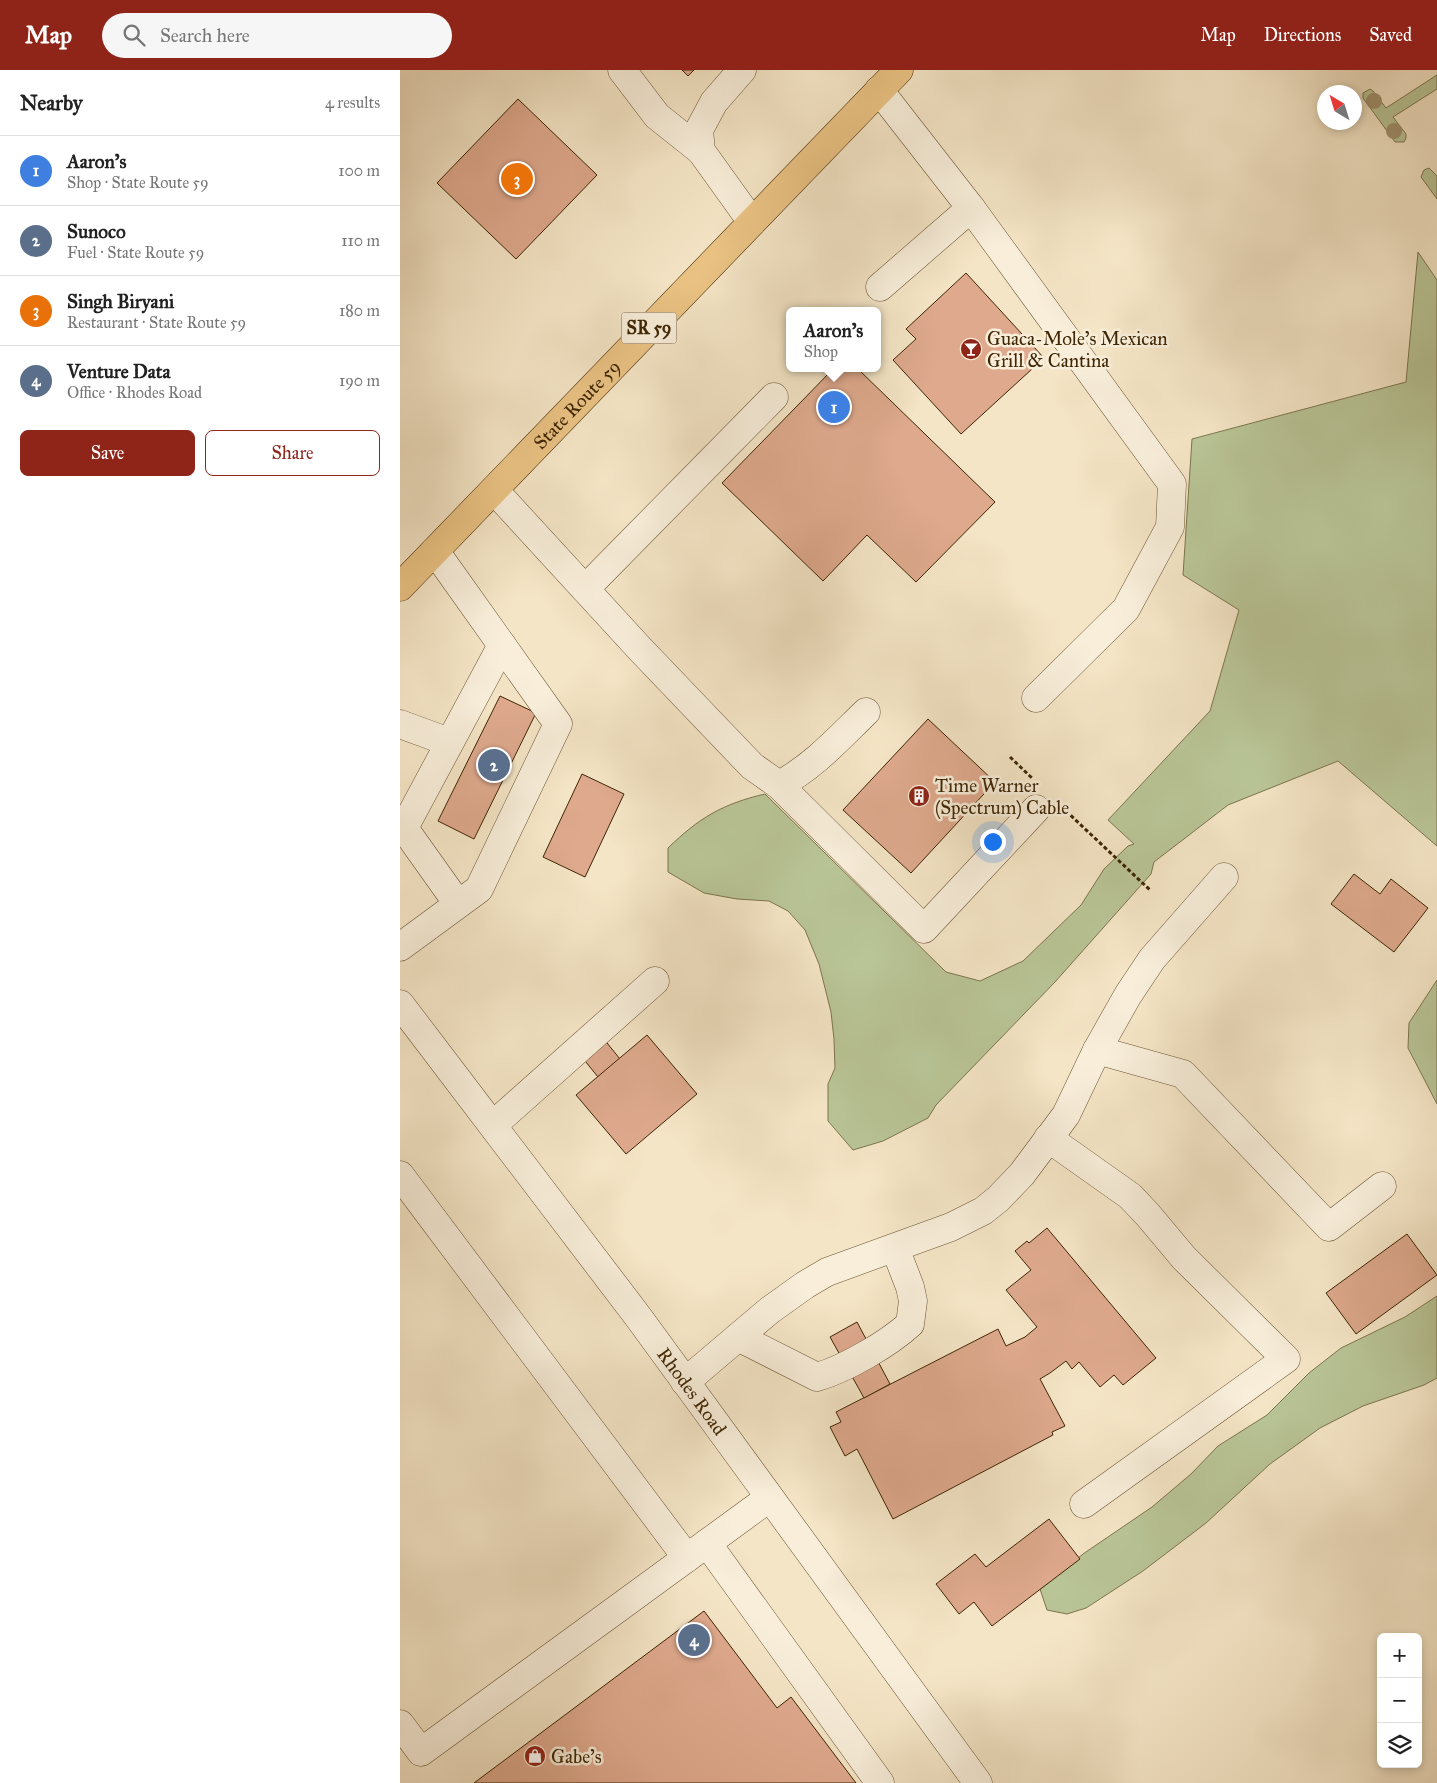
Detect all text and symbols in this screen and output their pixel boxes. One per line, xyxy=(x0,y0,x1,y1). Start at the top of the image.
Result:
search box xyxy=(102,13,452,58)
text: Map xyxy=(25,20,72,50)
icon: search xyxy=(120,21,148,49)
text: Search here xyxy=(160,24,250,47)
text: Map xyxy=(1200,24,1236,46)
text: Directions xyxy=(1264,24,1341,46)
text: Saved xyxy=(1369,24,1412,46)
north arrow xyxy=(1317,85,1362,130)
text: Nearby xyxy=(20,90,83,116)
text: 4 results xyxy=(325,93,380,112)
text: Aaron's xyxy=(67,150,126,173)
pin: 3 xyxy=(501,160,533,198)
text: 1 xyxy=(33,161,39,180)
text: 100 m xyxy=(338,161,380,180)
text: Shop · State Route 59 xyxy=(67,173,209,192)
text: Sunoco xyxy=(67,220,126,243)
text: 2 xyxy=(32,231,40,250)
text: 110 m xyxy=(341,231,380,250)
text: Fuel · State Route 59 xyxy=(67,243,204,262)
text: Singh Biryani xyxy=(67,290,174,313)
text: 3 xyxy=(33,301,39,320)
text: 180 m xyxy=(339,301,380,320)
popup xyxy=(786,307,881,372)
road number: SR 59 xyxy=(622,312,676,344)
text: Restaurant · State Route 59 xyxy=(67,313,246,332)
text: Aaron's xyxy=(804,319,863,342)
place label: Guaca-Mole's Mexican Grill & Cantina xyxy=(987,327,1168,372)
bar icon: Guaca-Mole's Mexican Grill & Cantina xyxy=(959,337,983,361)
text: Shop xyxy=(804,342,838,361)
street label: State Route 59 xyxy=(528,355,625,454)
text: Venture Data xyxy=(67,360,171,383)
text: 4 xyxy=(32,371,40,390)
text: 190 m xyxy=(339,371,380,390)
text: Office · Rhodes Road xyxy=(67,383,202,402)
pin: 1 xyxy=(818,388,850,426)
button: Save xyxy=(20,430,195,476)
button: Share xyxy=(205,430,380,476)
pin: 2 xyxy=(478,746,510,784)
place label: Time Warner (Spectrum) Cable xyxy=(935,774,1069,820)
building icon: Time Warner (Spectrum) Cable xyxy=(907,784,931,808)
your location xyxy=(980,829,1006,855)
street label: Rhodes Road xyxy=(652,1343,732,1440)
pin: 4 xyxy=(678,1621,710,1659)
map controls xyxy=(1377,1633,1422,1768)
button: + xyxy=(1377,1633,1422,1678)
button: − xyxy=(1377,1678,1422,1723)
button: layers xyxy=(1377,1723,1422,1768)
shop icon: Gabe's xyxy=(523,1744,547,1768)
place label: Gabe's xyxy=(551,1745,602,1768)

